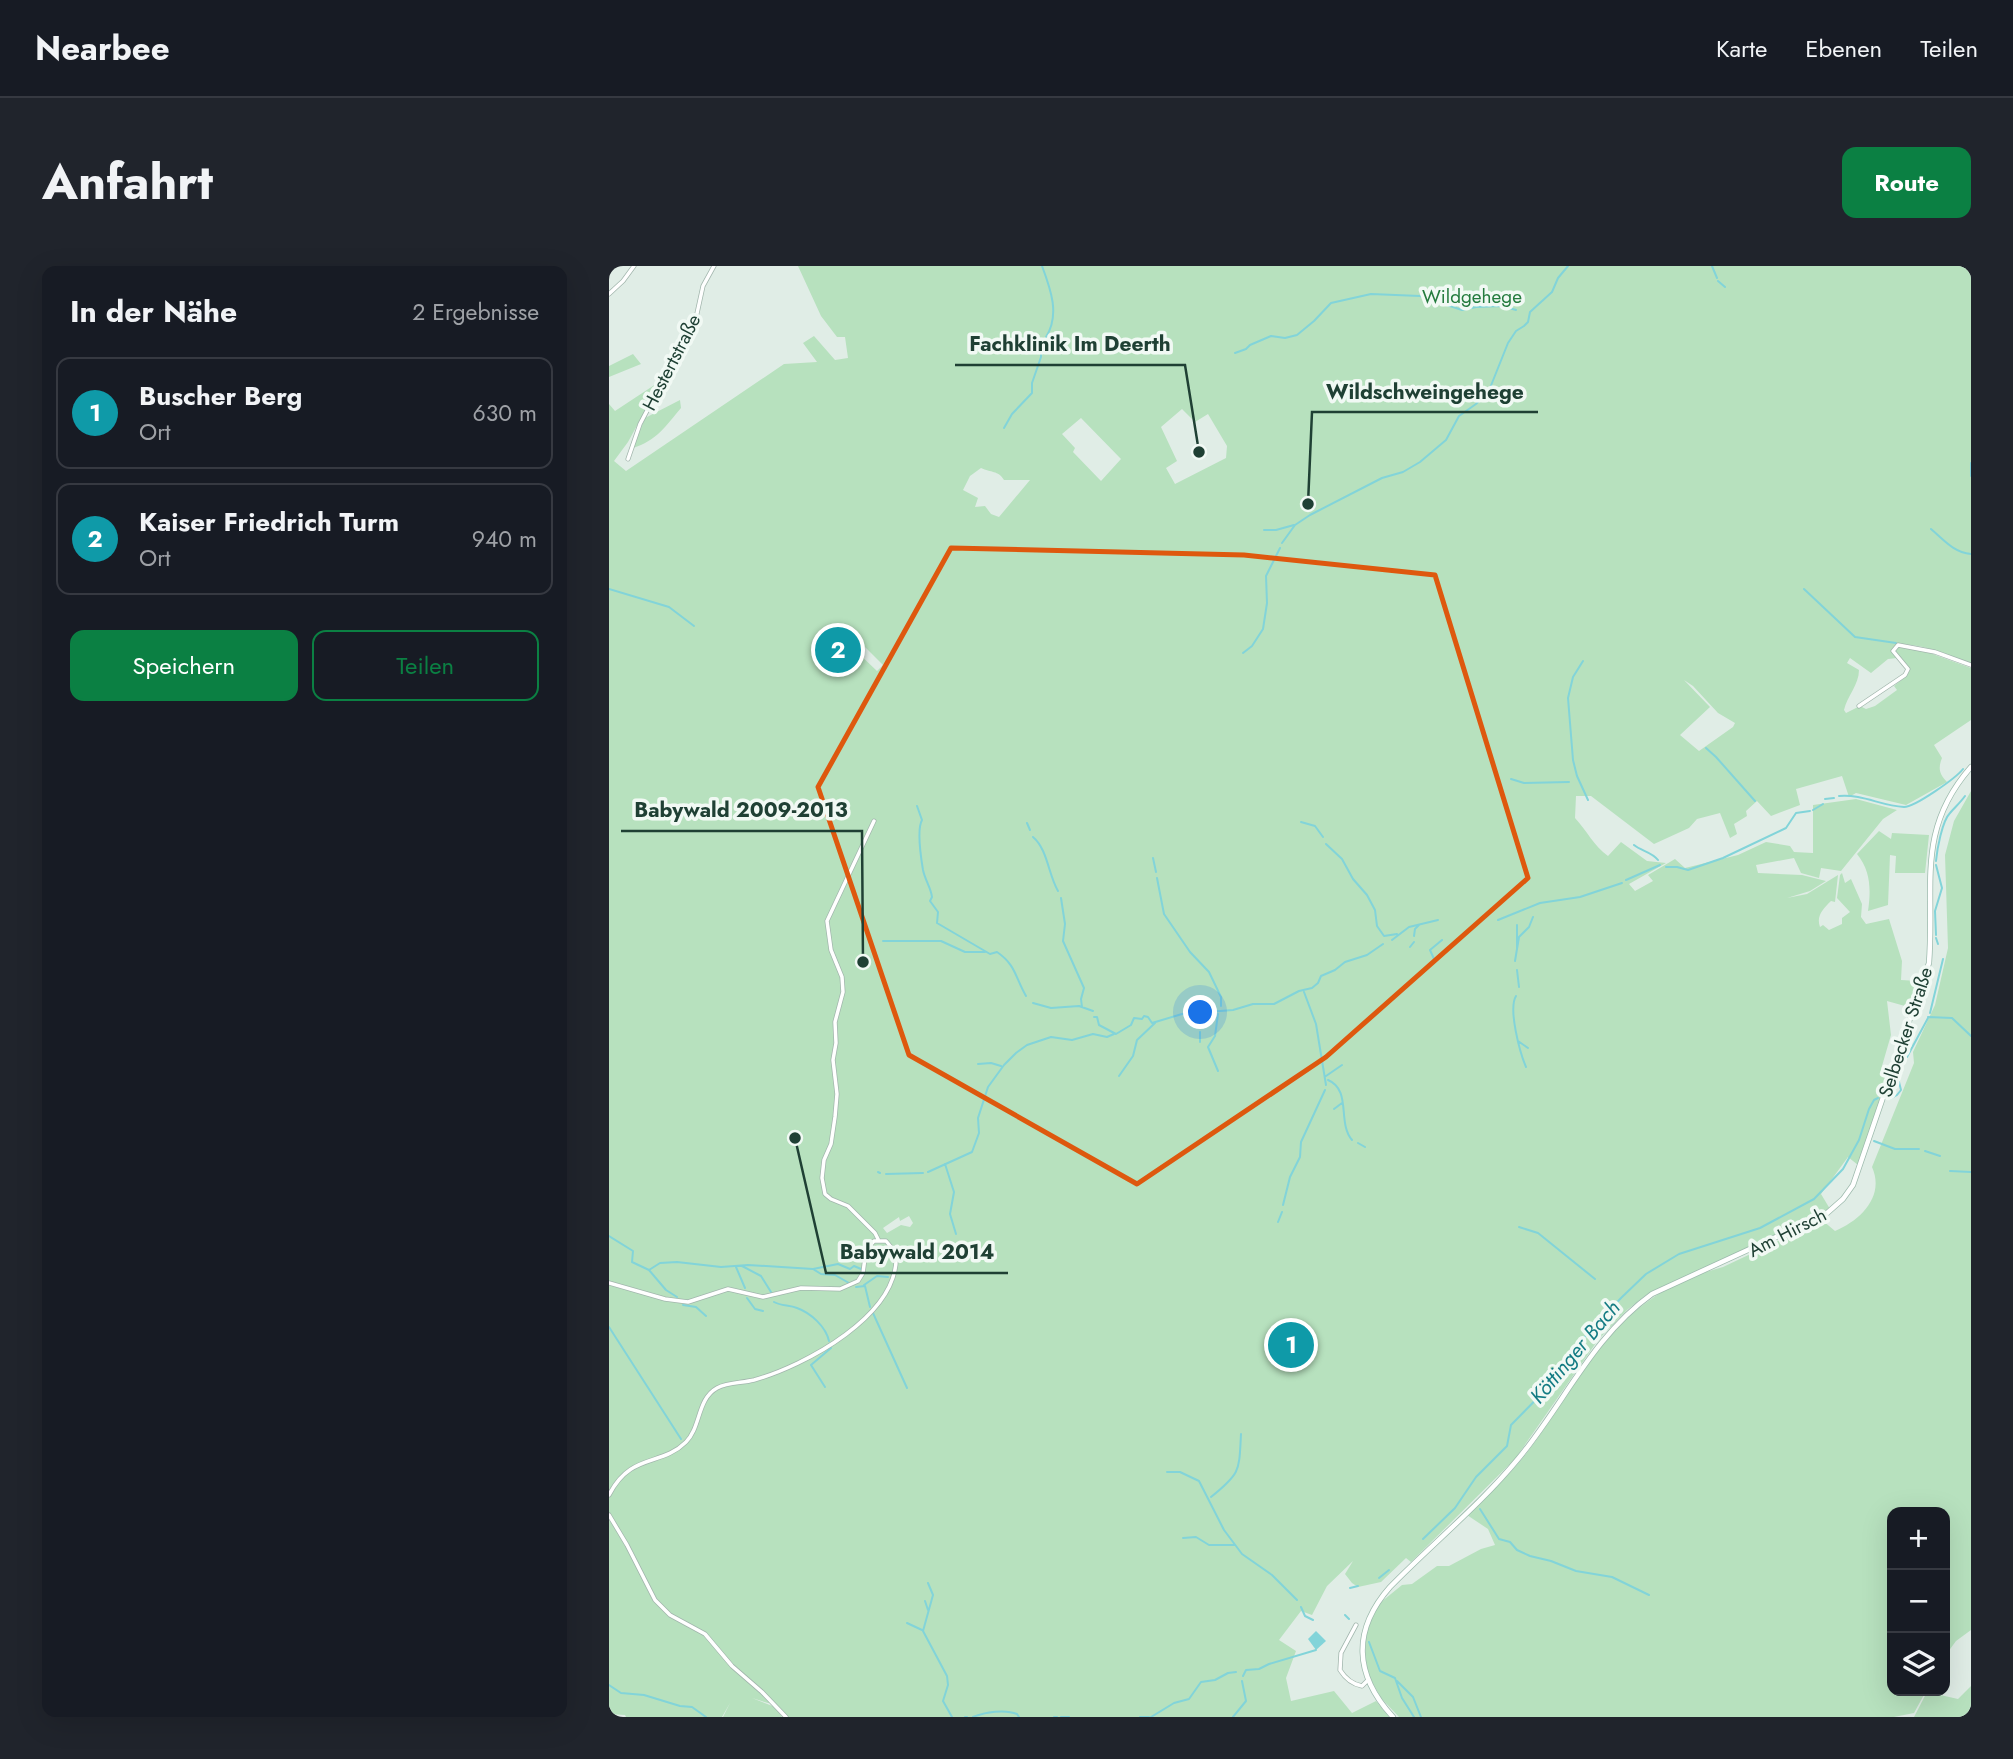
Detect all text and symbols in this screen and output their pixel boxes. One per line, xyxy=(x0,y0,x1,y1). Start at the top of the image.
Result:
text: Nearbee xyxy=(35,25,170,72)
text: Karte xyxy=(1716,31,1767,66)
text: Ebenen xyxy=(1805,31,1882,66)
text: Teilen xyxy=(1920,31,1978,66)
text: Anfahrt xyxy=(42,147,213,217)
button: Route xyxy=(1842,147,1971,218)
park label: Wildgehege xyxy=(1422,283,1522,310)
text: In der Nähe xyxy=(70,290,237,333)
text: 2 Ergebnisse xyxy=(412,295,539,329)
street label: Hestertstraße xyxy=(636,309,707,415)
callout: Fachklinik Im Deerth xyxy=(955,323,1185,365)
text: Fachklinik Im Deerth xyxy=(969,329,1171,359)
callout: Wildschweingehege xyxy=(1312,370,1538,412)
text: Buscher Berg xyxy=(139,377,302,415)
text: Wildschweingehege xyxy=(1326,377,1524,407)
text: 1 xyxy=(89,396,101,430)
text: 630 m xyxy=(473,396,537,430)
text: Ort xyxy=(139,415,171,449)
text: Kaiser Friedrich Turm xyxy=(139,503,399,541)
text: 2 xyxy=(87,522,103,556)
text: 940 m xyxy=(472,522,537,556)
text: Ort xyxy=(139,541,171,575)
pin: 2 xyxy=(815,624,861,676)
button: Speichern xyxy=(70,630,298,701)
button: Teilen xyxy=(312,630,539,701)
callout: Babywald 2009-2013 xyxy=(621,789,862,831)
text: Babywald 2009-2013 xyxy=(634,795,848,825)
street label: Selbecker Straße xyxy=(1872,963,1939,1101)
your location xyxy=(1183,995,1217,1029)
street label: Am Hirsch xyxy=(1743,1201,1831,1264)
callout: Babywald 2014 xyxy=(826,1231,1008,1273)
text: Babywald 2014 xyxy=(840,1237,994,1267)
water label: Köttinger Bach xyxy=(1523,1294,1627,1410)
pin: 1 xyxy=(1268,1319,1314,1371)
map controls xyxy=(1887,1507,1950,1696)
button: + xyxy=(1887,1507,1950,1570)
button: − xyxy=(1887,1570,1950,1633)
button: layers xyxy=(1887,1633,1950,1696)

